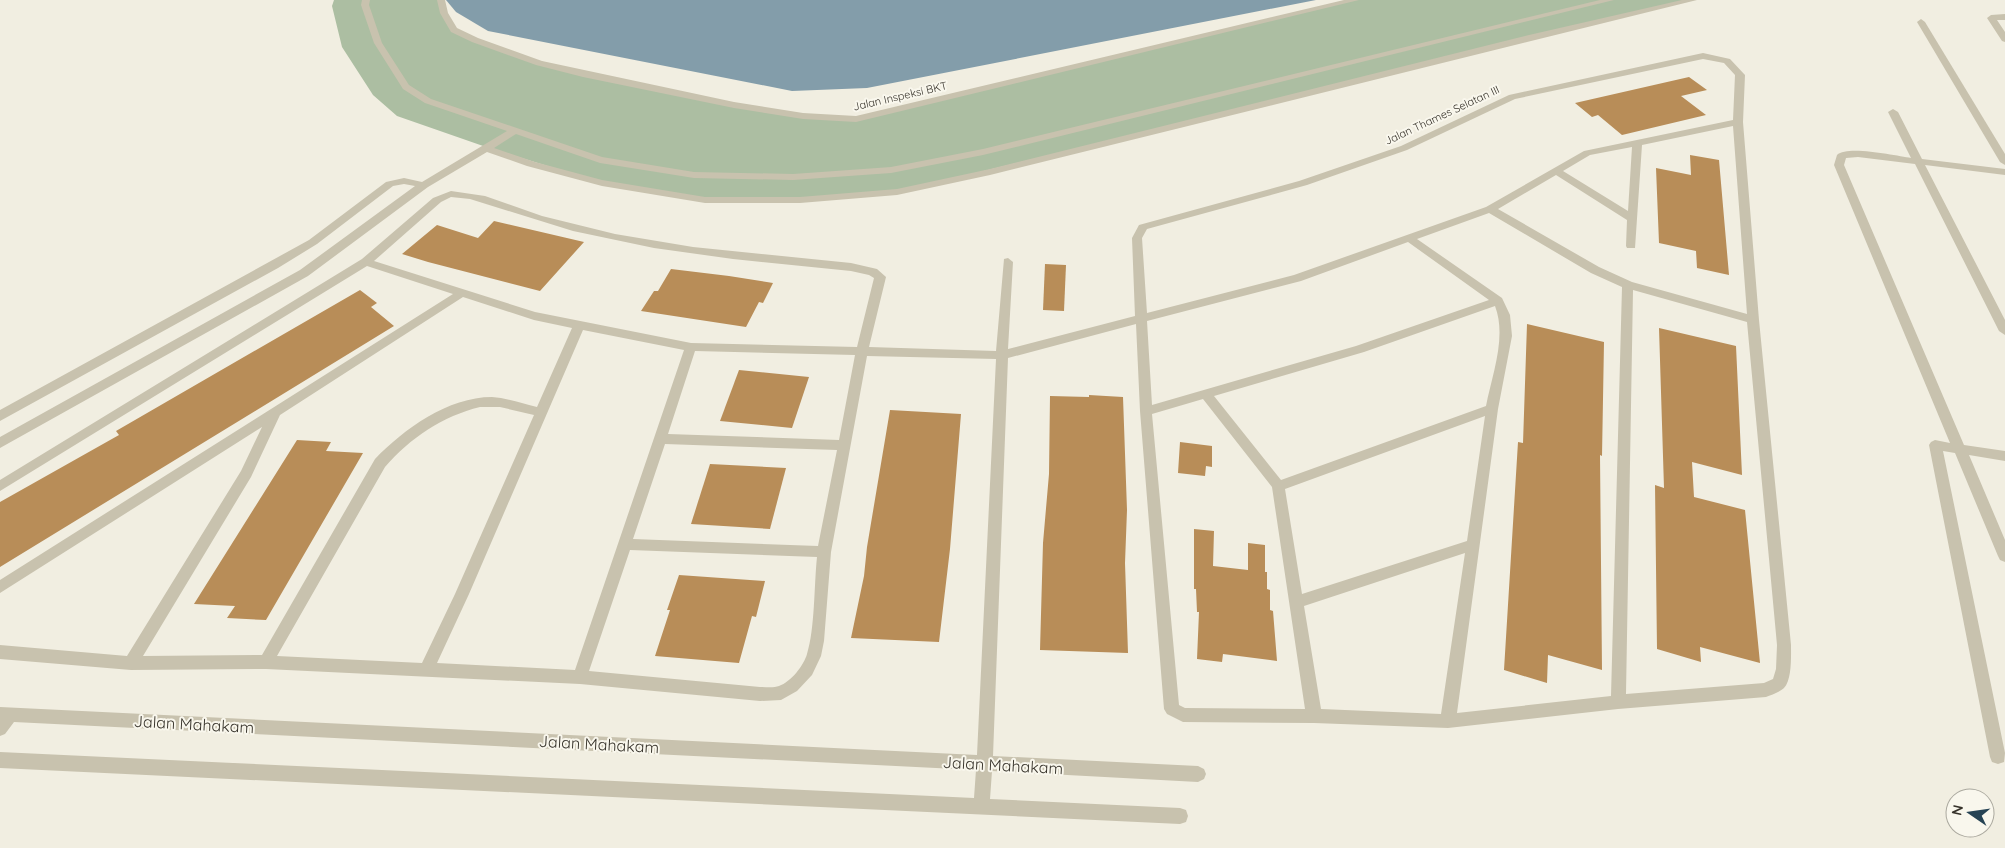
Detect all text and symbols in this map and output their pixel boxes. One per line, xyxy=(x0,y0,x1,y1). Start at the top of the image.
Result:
street label: Jalan Inspeksi BKT xyxy=(852,78,949,114)
street label: Jalan Thames Selatan III xyxy=(1382,82,1502,148)
street label: Jalan Mahakam xyxy=(133,711,255,737)
street label: Jalan Mahakam xyxy=(538,731,660,757)
street label: Jalan Mahakam xyxy=(942,752,1064,778)
north arrow xyxy=(1945,788,1995,838)
text: N xyxy=(1947,803,1967,817)

